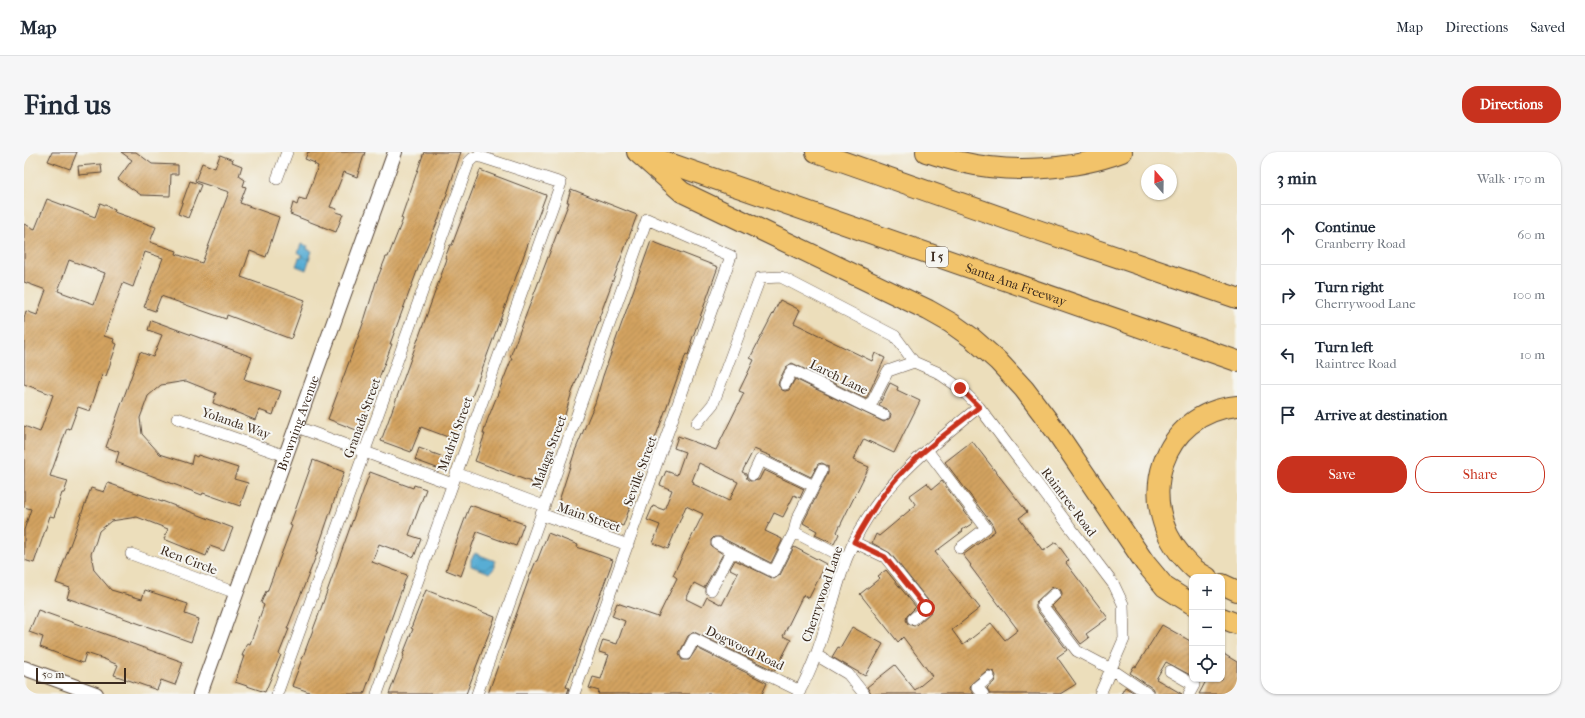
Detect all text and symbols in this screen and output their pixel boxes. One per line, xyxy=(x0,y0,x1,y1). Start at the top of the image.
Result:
text: Map xyxy=(20,17,56,39)
text: Map xyxy=(1396,19,1423,36)
text: Directions xyxy=(1445,19,1508,36)
text: Saved xyxy=(1530,19,1565,36)
button: Directions xyxy=(1462,86,1561,123)
text: Find us xyxy=(24,88,111,121)
north arrow xyxy=(1141,164,1177,200)
text: 3 min xyxy=(1277,168,1317,188)
text: Walk · 170 m xyxy=(1477,171,1545,186)
text: Continue xyxy=(1315,218,1375,236)
icon: ahead xyxy=(1277,224,1299,246)
text: 60 m xyxy=(1517,227,1545,242)
text: Cranberry Road xyxy=(1315,236,1406,251)
road number: I 5 xyxy=(926,247,948,267)
street label: Santa Ana Freeway xyxy=(964,260,1070,309)
text: Turn right xyxy=(1315,278,1384,296)
icon: right xyxy=(1277,284,1299,306)
text: 100 m xyxy=(1512,287,1545,302)
text: Cherrywood Lane xyxy=(1315,296,1416,311)
text: Turn left xyxy=(1315,338,1373,356)
icon: left xyxy=(1277,344,1299,366)
text: 10 m xyxy=(1520,347,1545,362)
street label: Larch Lane xyxy=(807,356,871,398)
text: Raintree Road xyxy=(1315,356,1397,371)
street label: Browning Avenue xyxy=(273,373,322,473)
street label: Granada Street xyxy=(341,375,384,460)
route end xyxy=(951,379,969,397)
street label: Madrid Street xyxy=(435,394,476,473)
street label: Yolanda Way xyxy=(199,404,273,442)
icon: arrive xyxy=(1277,404,1299,426)
text: Arrive at destination xyxy=(1315,406,1447,424)
street label: Malaga Street xyxy=(529,413,569,491)
street label: Seville Street xyxy=(620,433,660,508)
button: Save xyxy=(1277,456,1407,493)
button: Share xyxy=(1415,456,1545,493)
street label: Raintree Road xyxy=(1038,465,1100,540)
street label: Main Street xyxy=(555,499,623,535)
street label: Ren Circle xyxy=(158,542,220,578)
street label: Cherrywood Lane xyxy=(799,543,846,644)
map controls xyxy=(1189,574,1225,682)
button: + xyxy=(1189,574,1225,610)
route start xyxy=(917,599,935,617)
button: − xyxy=(1189,610,1225,646)
street label: Dogwood Road xyxy=(703,623,787,674)
button: locate xyxy=(1189,646,1225,682)
scale bar xyxy=(36,666,126,685)
text: 50 m xyxy=(42,668,64,681)

